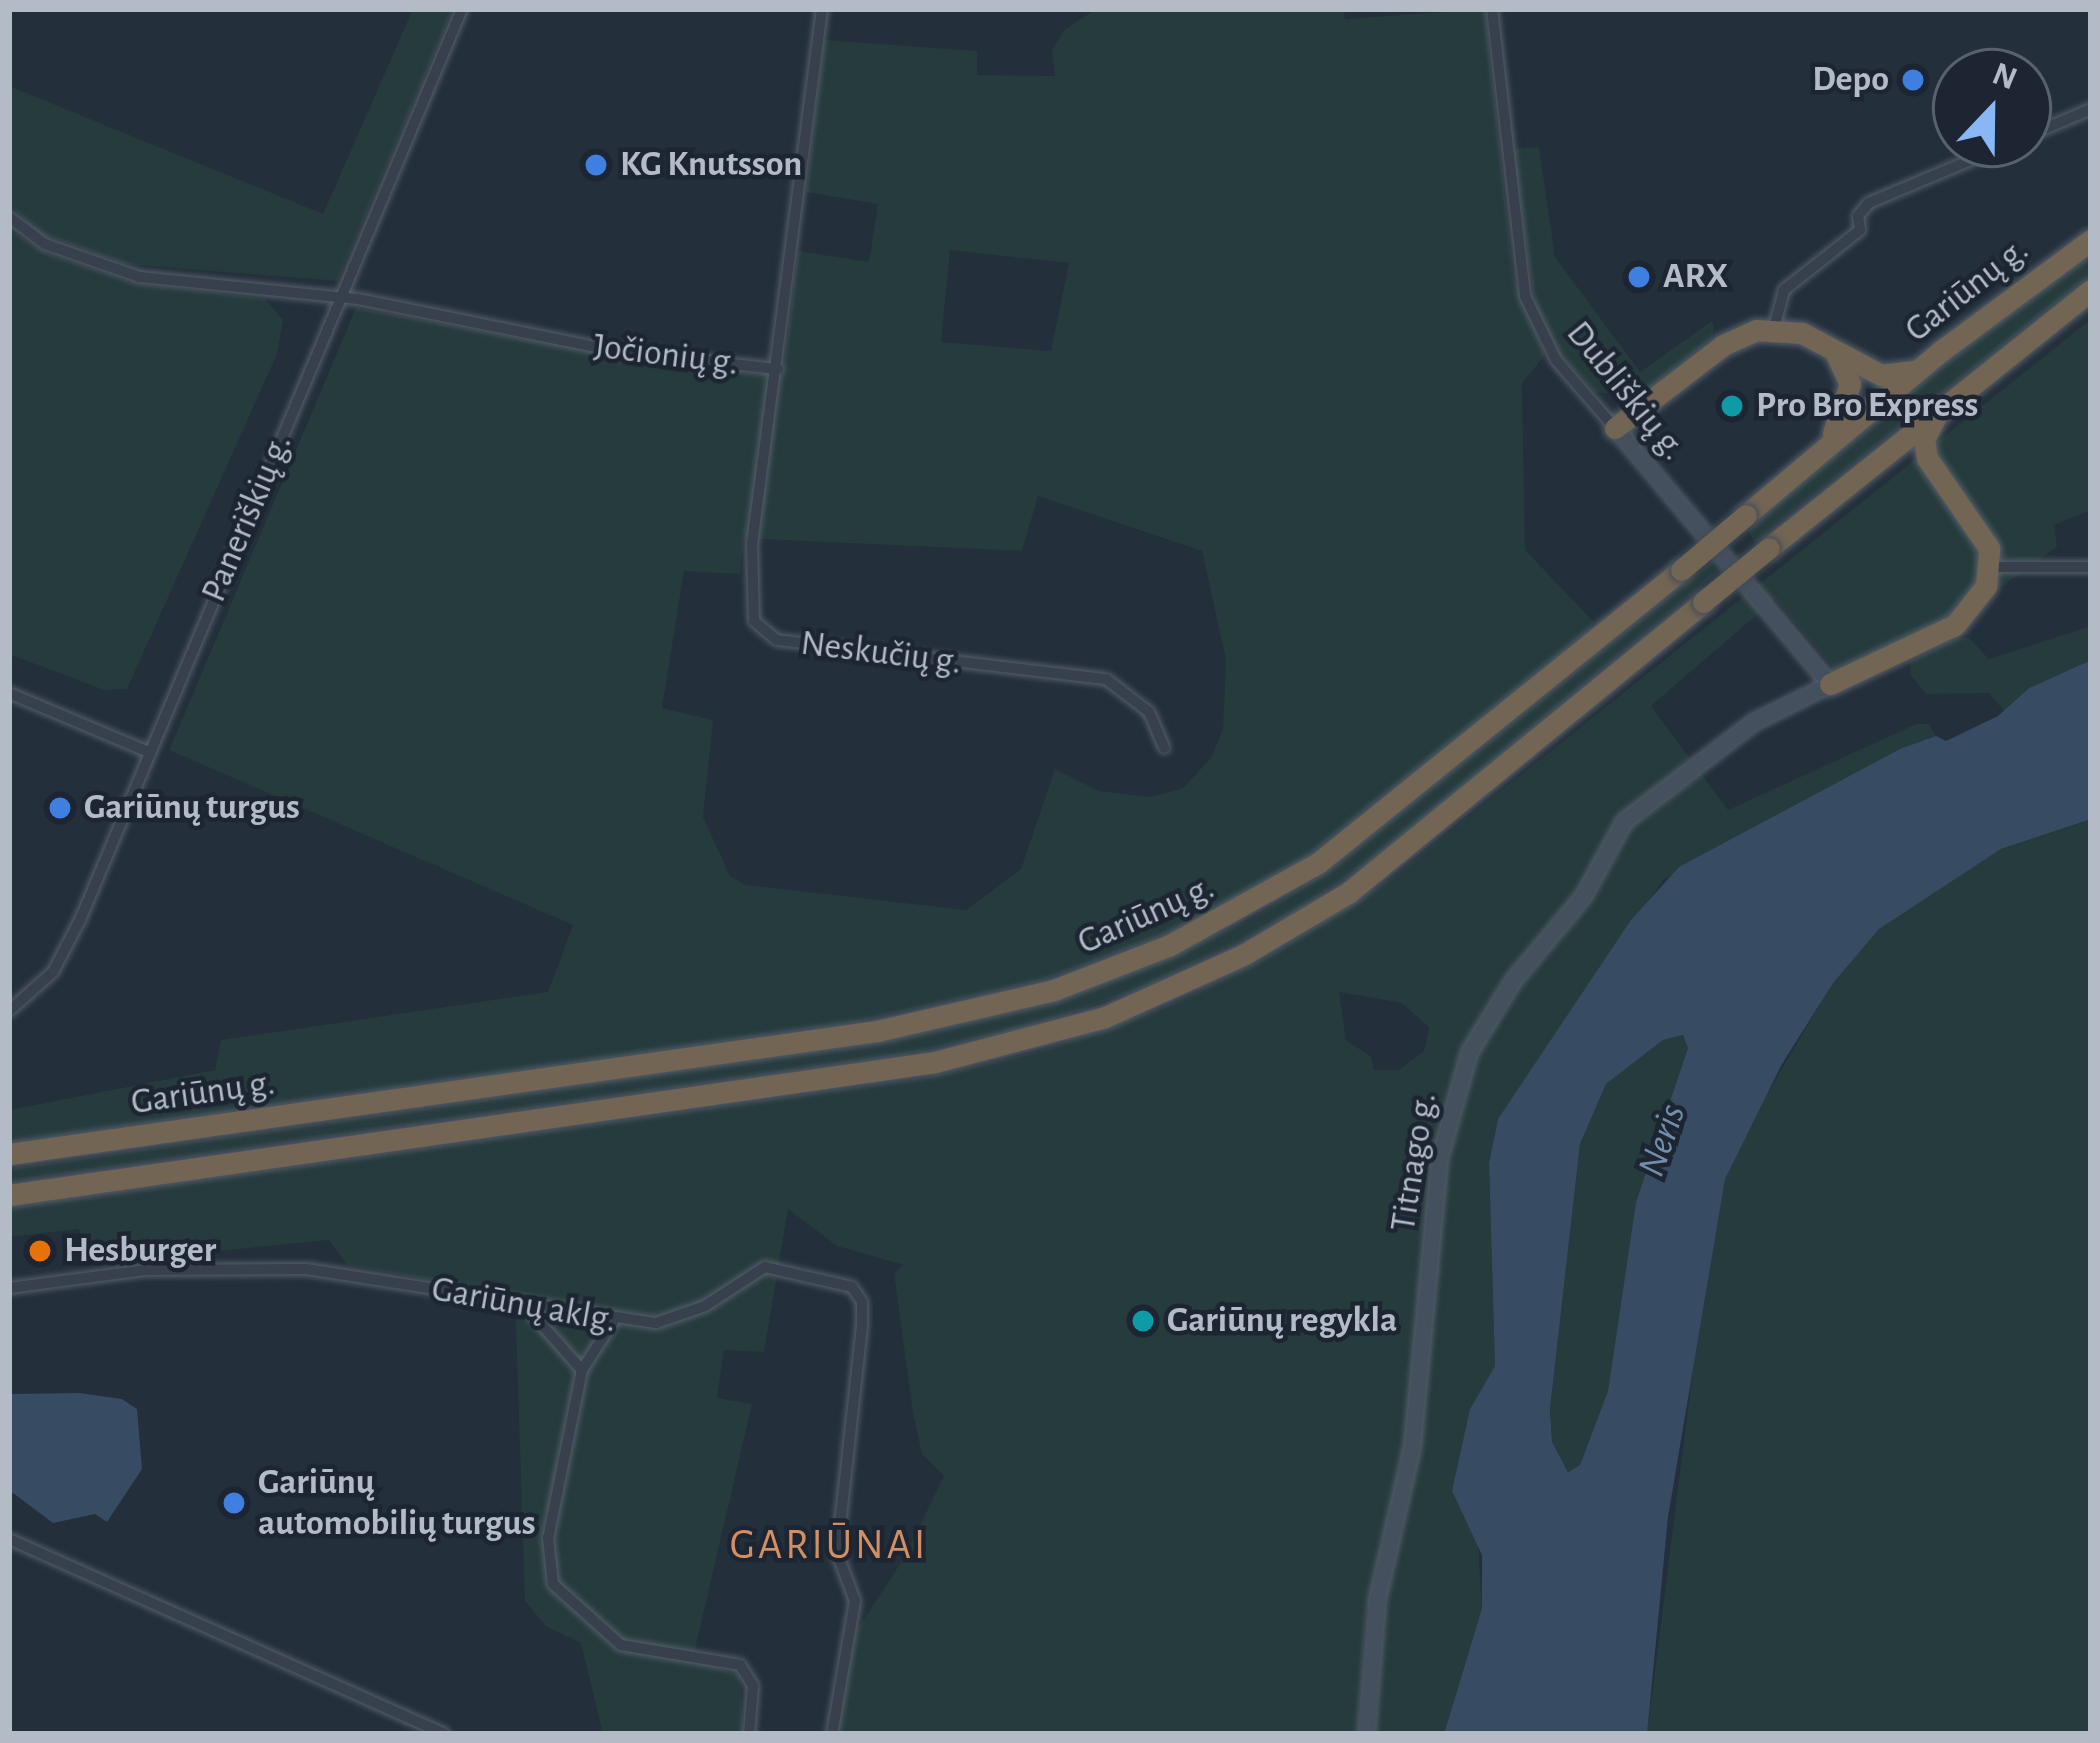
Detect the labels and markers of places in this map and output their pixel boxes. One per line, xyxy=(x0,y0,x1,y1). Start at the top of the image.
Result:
place label: Depo xyxy=(1812,58,1889,102)
marker: Depo xyxy=(1900,67,1926,93)
place label: KG Knutsson xyxy=(620,143,802,187)
marker: KG Knutsson xyxy=(583,152,609,178)
place label: ARX xyxy=(1663,255,1728,299)
marker: ARX xyxy=(1626,264,1652,290)
place label: Pro Bro Express xyxy=(1756,384,1978,428)
marker: Pro Bro Express xyxy=(1719,393,1745,419)
place label: Gariūnų turgus xyxy=(84,786,300,830)
marker: Gariūnų turgus xyxy=(47,795,73,821)
place label: Hesburger xyxy=(64,1229,216,1273)
marker: Hesburger xyxy=(27,1238,53,1264)
place label: Gariūnų regykla xyxy=(1167,1299,1397,1343)
marker: Gariūnų regykla xyxy=(1130,1308,1156,1334)
place label: Gariūnų automobilių turgus xyxy=(258,1460,535,1545)
marker: Gariūnų automobilių turgus xyxy=(221,1490,247,1516)

